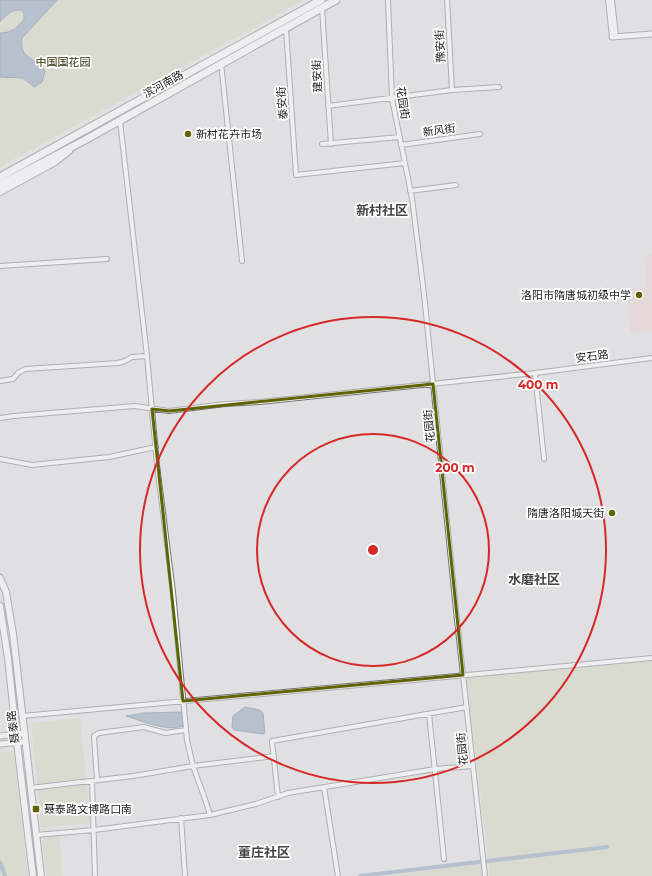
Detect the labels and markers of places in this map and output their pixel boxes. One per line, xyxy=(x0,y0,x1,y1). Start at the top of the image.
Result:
place label: 新村花卉市场 xyxy=(196,127,262,141)
marker: 新村花卉市场 xyxy=(183,129,193,139)
place label: 洛阳市隋唐城初级中学 xyxy=(521,288,631,302)
marker: 洛阳市隋唐城初级中学 xyxy=(634,290,644,300)
place label: 隋唐洛阳城天街 xyxy=(527,506,604,520)
marker: 隋唐洛阳城天街 xyxy=(607,508,617,518)
centre of rings xyxy=(366,543,380,557)
place label: 聂泰路文博路口南 xyxy=(44,802,132,816)
marker: 聂泰路文博路口南 xyxy=(31,804,41,814)

